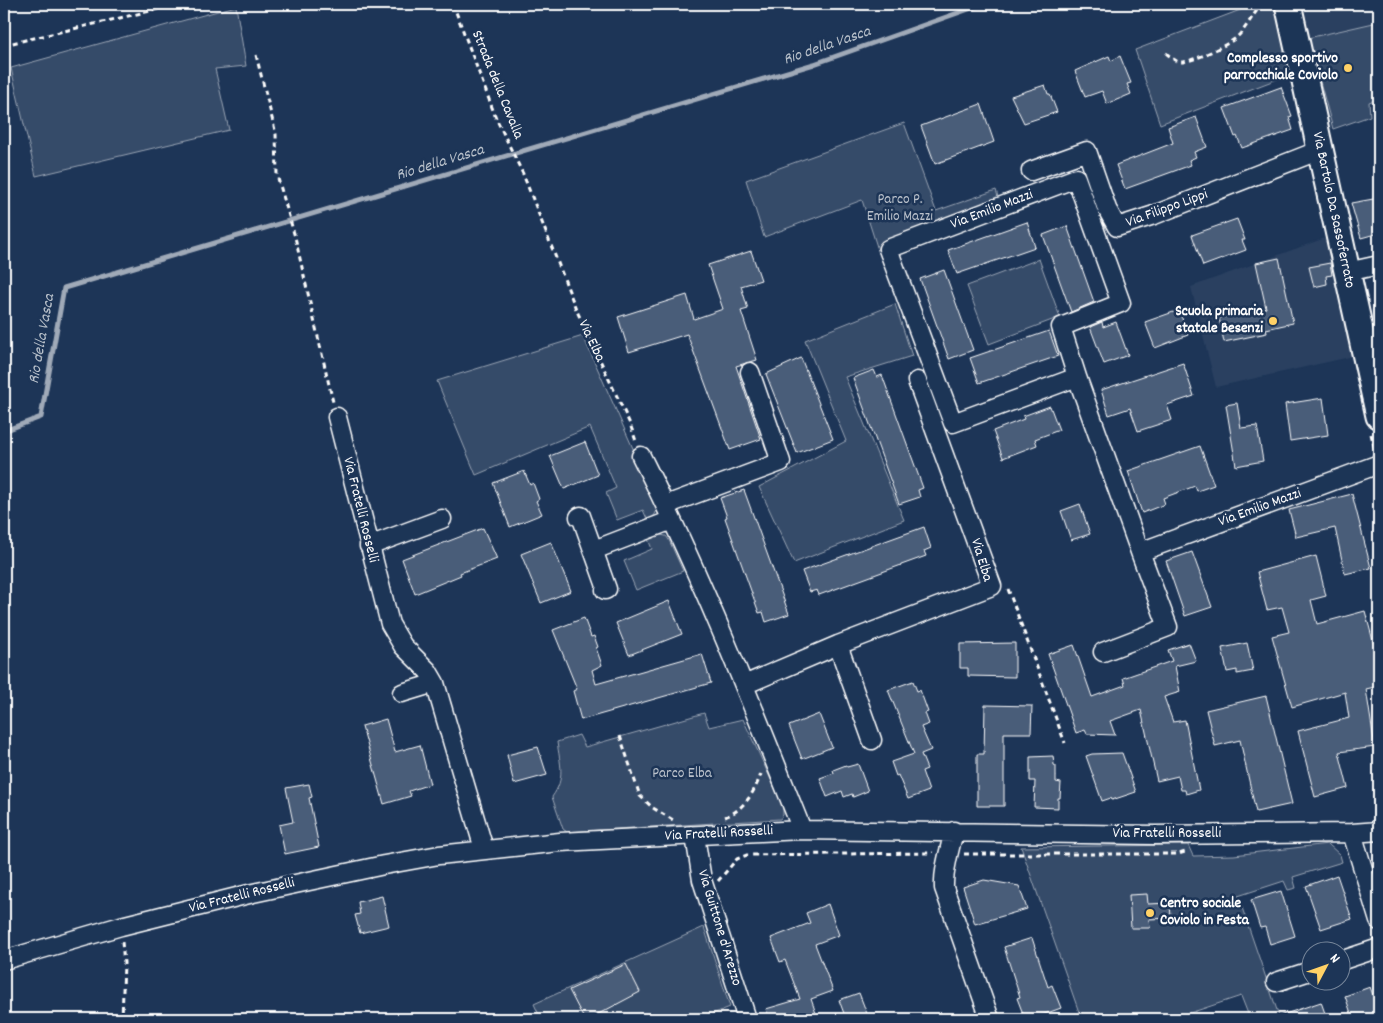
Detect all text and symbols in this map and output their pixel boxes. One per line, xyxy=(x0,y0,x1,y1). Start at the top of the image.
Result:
water label: Rio della Vasca xyxy=(780,20,875,72)
street label: Strada della Cavalla xyxy=(465,27,529,144)
place label: Complesso sportivo parrocchiale Coviolo xyxy=(1224,48,1338,87)
marker: Complesso sportivo parrocchiale Coviolo xyxy=(1342,62,1354,74)
street label: Via Bartolo Da Sassoferrato xyxy=(1306,130,1360,291)
water label: Rio della Vasca xyxy=(393,138,488,187)
street label: Via Emilio Mazzi xyxy=(948,184,1037,236)
street label: Via Filippo Lippi xyxy=(1123,184,1211,234)
park label: Parco P. Emilio Mazzi xyxy=(867,189,933,228)
water label: Rio della Vasca xyxy=(23,291,61,386)
place label: Scuola primaria statale Besenzi xyxy=(1175,301,1264,340)
marker: Scuola primaria statale Besenzi xyxy=(1267,315,1279,327)
street label: Via Elba xyxy=(572,316,611,367)
street label: Via Fratelli Rosselli xyxy=(336,455,384,565)
street label: Via Emilio Mazzi xyxy=(1216,483,1305,533)
street label: Via Elba xyxy=(964,536,998,585)
park label: Parco Elba xyxy=(652,763,713,785)
street label: Via Fratelli Rosselli xyxy=(664,820,774,848)
street label: Via Fratelli Rosselli xyxy=(1113,823,1221,845)
street label: Via Guittone d'Arezzo xyxy=(691,867,747,989)
street label: Via Fratelli Rosselli xyxy=(187,872,297,920)
place label: Centro sociale Coviolo in Festa xyxy=(1160,893,1250,932)
marker: Centro sociale Coviolo in Festa xyxy=(1144,907,1156,919)
north arrow xyxy=(1300,940,1350,990)
text: N xyxy=(1324,950,1344,968)

